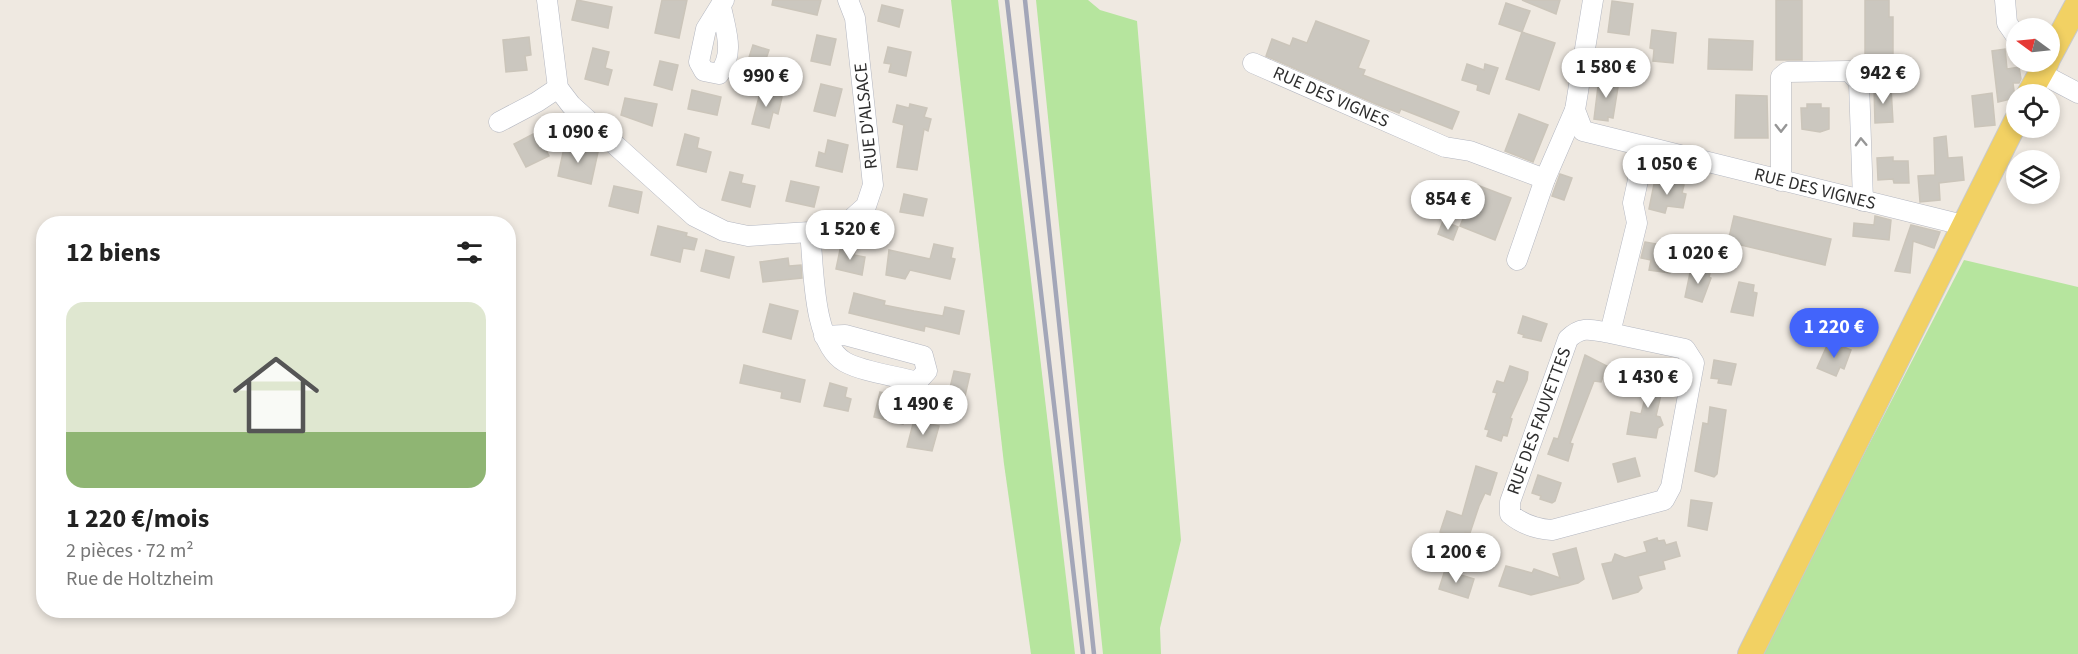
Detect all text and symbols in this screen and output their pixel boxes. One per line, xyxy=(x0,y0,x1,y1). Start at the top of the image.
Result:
north arrow xyxy=(2006,18,2060,72)
map controls xyxy=(2006,18,2060,204)
pin: 1 580 € xyxy=(1551,48,1661,99)
text: 1 580 € xyxy=(1576,53,1636,81)
pin: 942 € xyxy=(1841,54,1925,105)
pin: 990 € xyxy=(724,57,808,108)
text: 942 € xyxy=(1860,59,1906,87)
street label: RUE DES VIGNES xyxy=(1269,60,1393,134)
text: 990 € xyxy=(743,62,789,90)
street label: RUE D'ALSACE xyxy=(848,62,884,170)
button: locate xyxy=(2006,84,2060,138)
pin: 1 090 € xyxy=(523,113,633,164)
text: 1 090 € xyxy=(548,118,608,146)
one-way arrow xyxy=(1775,123,1787,132)
one-way arrow xyxy=(1854,138,1867,147)
pin: 1 050 € xyxy=(1612,145,1722,196)
text: 1 050 € xyxy=(1637,150,1697,178)
button: layers xyxy=(2006,150,2060,204)
street label: RUE DES VIGNES xyxy=(1752,162,1878,216)
pin: 854 € xyxy=(1406,180,1490,231)
text: 854 € xyxy=(1425,185,1471,213)
pin: 1 520 € xyxy=(795,210,905,261)
text: 1 520 € xyxy=(820,215,880,243)
text: 12 biens xyxy=(66,234,161,271)
pin: 1 020 € xyxy=(1643,234,1753,285)
icon: filters xyxy=(453,236,486,269)
text: 1 020 € xyxy=(1668,239,1728,267)
pin: 1 220 € xyxy=(1779,308,1889,359)
text: 1 220 € xyxy=(1804,313,1864,341)
icon: home xyxy=(222,341,330,449)
street label: RUE DES FAUVETTES xyxy=(1501,344,1577,498)
pin: 1 430 € xyxy=(1593,358,1703,409)
text: 1 430 € xyxy=(1618,363,1678,391)
pin: 1 490 € xyxy=(868,385,978,436)
text: 1 490 € xyxy=(893,390,953,418)
text: 1 220 €/mois xyxy=(66,500,209,537)
pin: 1 200 € xyxy=(1401,533,1511,584)
text: 2 pièces · 72 m² xyxy=(66,537,194,565)
text: 1 200 € xyxy=(1426,538,1486,566)
text: Rue de Holtzheim xyxy=(66,565,214,593)

